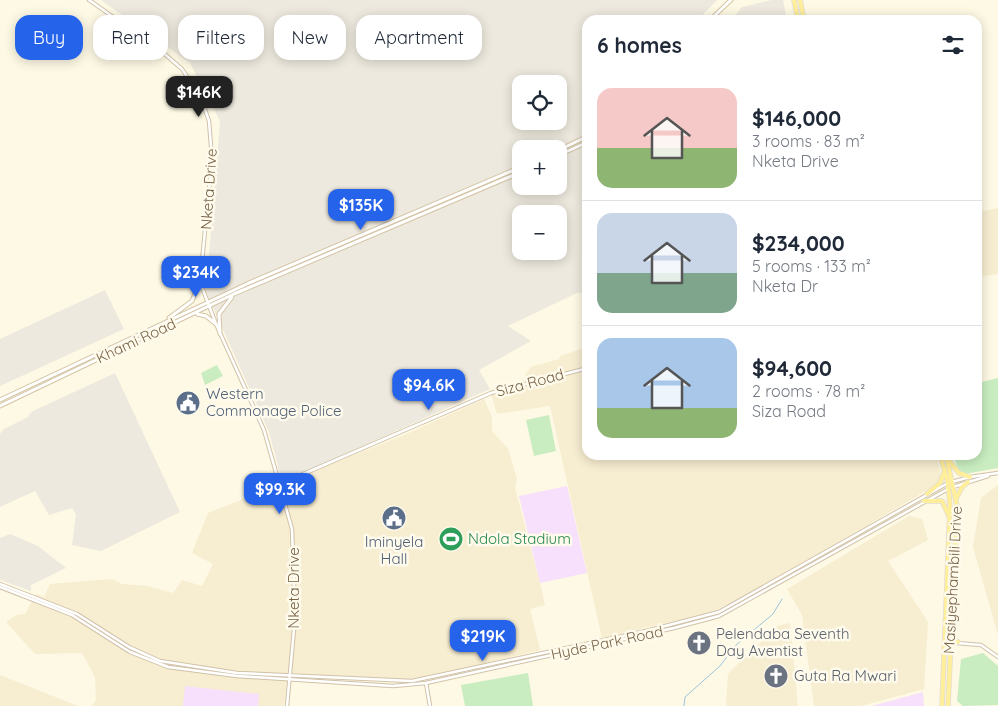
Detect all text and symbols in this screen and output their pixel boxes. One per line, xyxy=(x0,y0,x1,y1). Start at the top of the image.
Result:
chip: Buy xyxy=(15,15,83,60)
chip: Rent xyxy=(93,15,168,60)
chip: Filters xyxy=(178,15,264,60)
chip: New xyxy=(274,15,346,60)
chip: Apartment xyxy=(356,15,482,60)
icon: filters xyxy=(939,31,967,59)
text: 6 homes xyxy=(597,32,682,58)
map controls xyxy=(512,75,567,260)
button: locate xyxy=(512,75,567,130)
pin: $146K xyxy=(164,76,234,118)
text: $146K xyxy=(177,82,221,102)
text: $146,000 xyxy=(752,105,841,131)
icon: home xyxy=(637,108,697,168)
text: 3 rooms · 83 m² xyxy=(752,131,865,151)
button: + xyxy=(512,140,567,195)
street label: Nketa Drive xyxy=(196,148,221,230)
text: Nketa Drive xyxy=(752,151,839,171)
pin: $135K xyxy=(326,188,396,231)
text: $135K xyxy=(339,195,383,215)
button: − xyxy=(512,205,567,260)
text: $234,000 xyxy=(752,230,845,256)
icon: home xyxy=(637,233,697,293)
pin: $234K xyxy=(161,256,231,298)
text: 5 rooms · 133 m² xyxy=(752,256,871,276)
text: $234K xyxy=(172,262,220,282)
text: Nketa Dr xyxy=(752,276,818,296)
street label: Khami Road xyxy=(93,314,179,367)
text: $94,600 xyxy=(752,355,832,381)
icon: home xyxy=(637,358,697,418)
street label: Siza Road xyxy=(494,364,566,401)
pin: $94.6K xyxy=(388,368,470,411)
text: $94.6K xyxy=(403,375,455,395)
text: 2 rooms · 78 m² xyxy=(752,381,865,401)
place label: Western Commonage Police xyxy=(206,384,341,420)
public building icon: Western Commonage Police xyxy=(175,390,201,416)
text: Siza Road xyxy=(752,401,826,421)
pin: $99.3K xyxy=(239,472,321,515)
text: $99.3K xyxy=(255,479,305,499)
public building icon: Iminyela Hall xyxy=(381,505,407,531)
street label: Masiyephambili Drive xyxy=(939,505,966,654)
sports icon: Ndola Stadium xyxy=(438,526,464,552)
place label: Ndola Stadium xyxy=(468,529,571,548)
place label: Iminyela Hall xyxy=(365,532,423,568)
street label: Nketa Drive xyxy=(284,547,303,629)
pin: $219K xyxy=(448,620,518,662)
street label: Hyde Park Road xyxy=(549,621,665,664)
place label: Pelendaba Seventh Day Aventist xyxy=(716,624,850,660)
text: $219K xyxy=(461,626,505,646)
church icon: Pelendaba Seventh Day Aventist xyxy=(686,630,712,656)
church icon: Guta Ra Mwari xyxy=(763,663,789,689)
place label: Guta Ra Mwari xyxy=(794,666,896,685)

